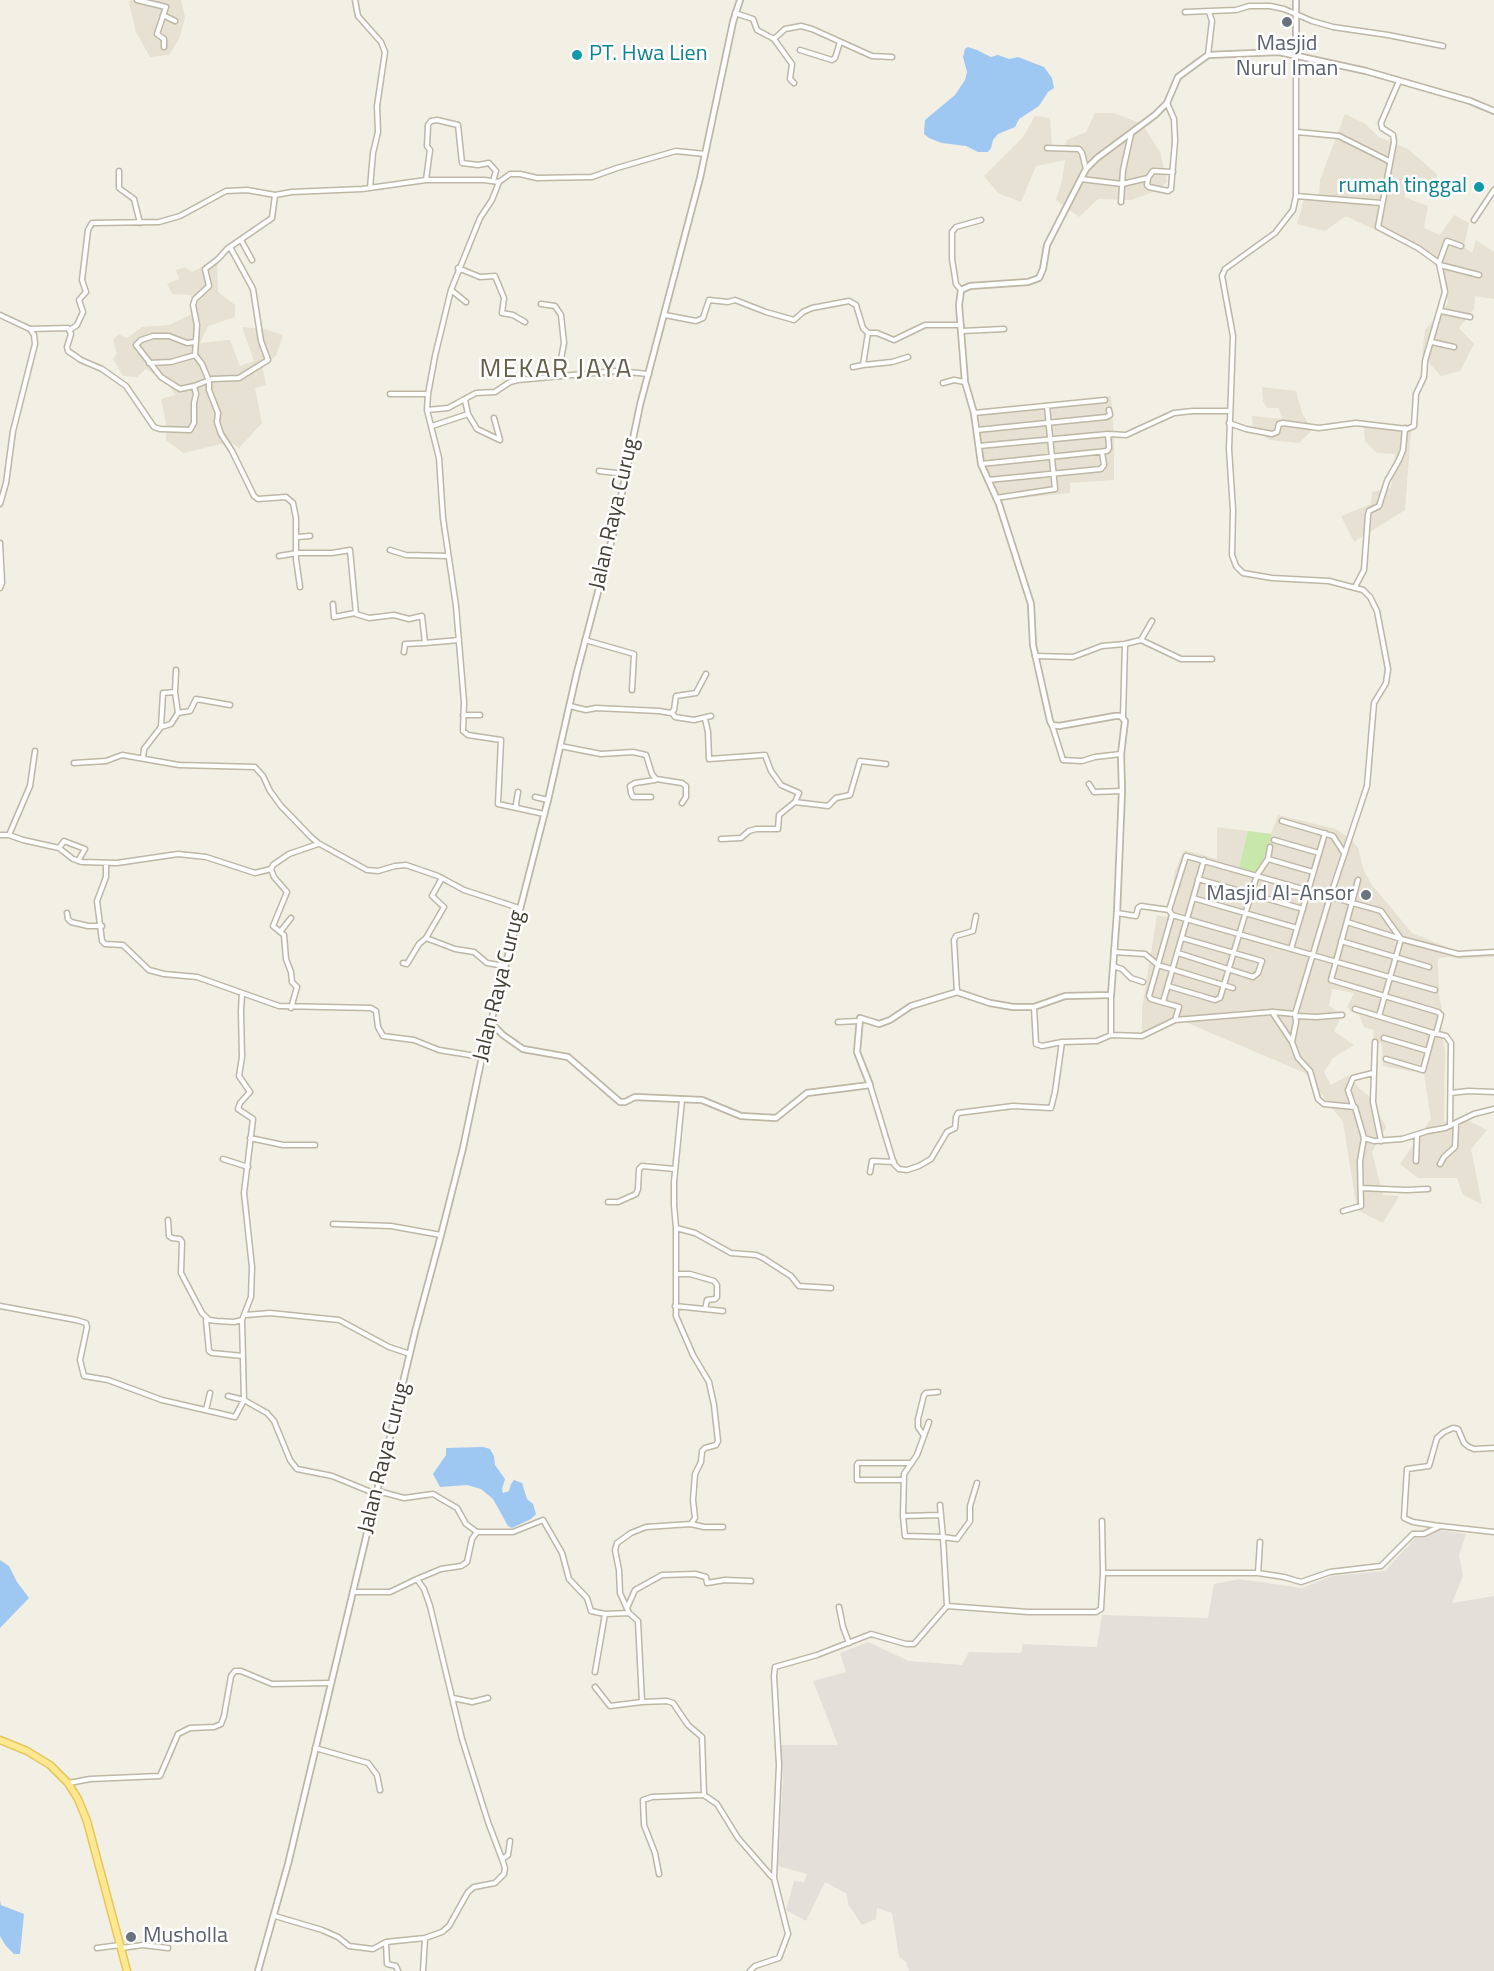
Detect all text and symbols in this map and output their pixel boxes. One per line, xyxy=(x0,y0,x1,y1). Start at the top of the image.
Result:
marker: Masjid Nurul Iman xyxy=(1280,15,1294,29)
place label: Masjid Nurul Iman xyxy=(1236,32,1338,84)
place label: PT. Hwa Lien xyxy=(589,42,707,68)
marker: PT. Hwa Lien xyxy=(570,48,584,62)
place label: rumah tinggal xyxy=(1339,174,1467,200)
marker: rumah tinggal xyxy=(1472,180,1486,194)
district label: MEKAR JAYA xyxy=(479,355,633,387)
street label: Jalan Raya Curug xyxy=(585,436,645,592)
place label: Masjid Al-Ansor xyxy=(1206,882,1354,908)
marker: Masjid Al-Ansor xyxy=(1359,888,1373,902)
street label: Jalan Raya Curug xyxy=(468,908,532,1064)
street label: Jalan Raya Curug xyxy=(353,1380,417,1536)
place label: Musholla xyxy=(143,1924,228,1950)
marker: Musholla xyxy=(124,1930,138,1944)

